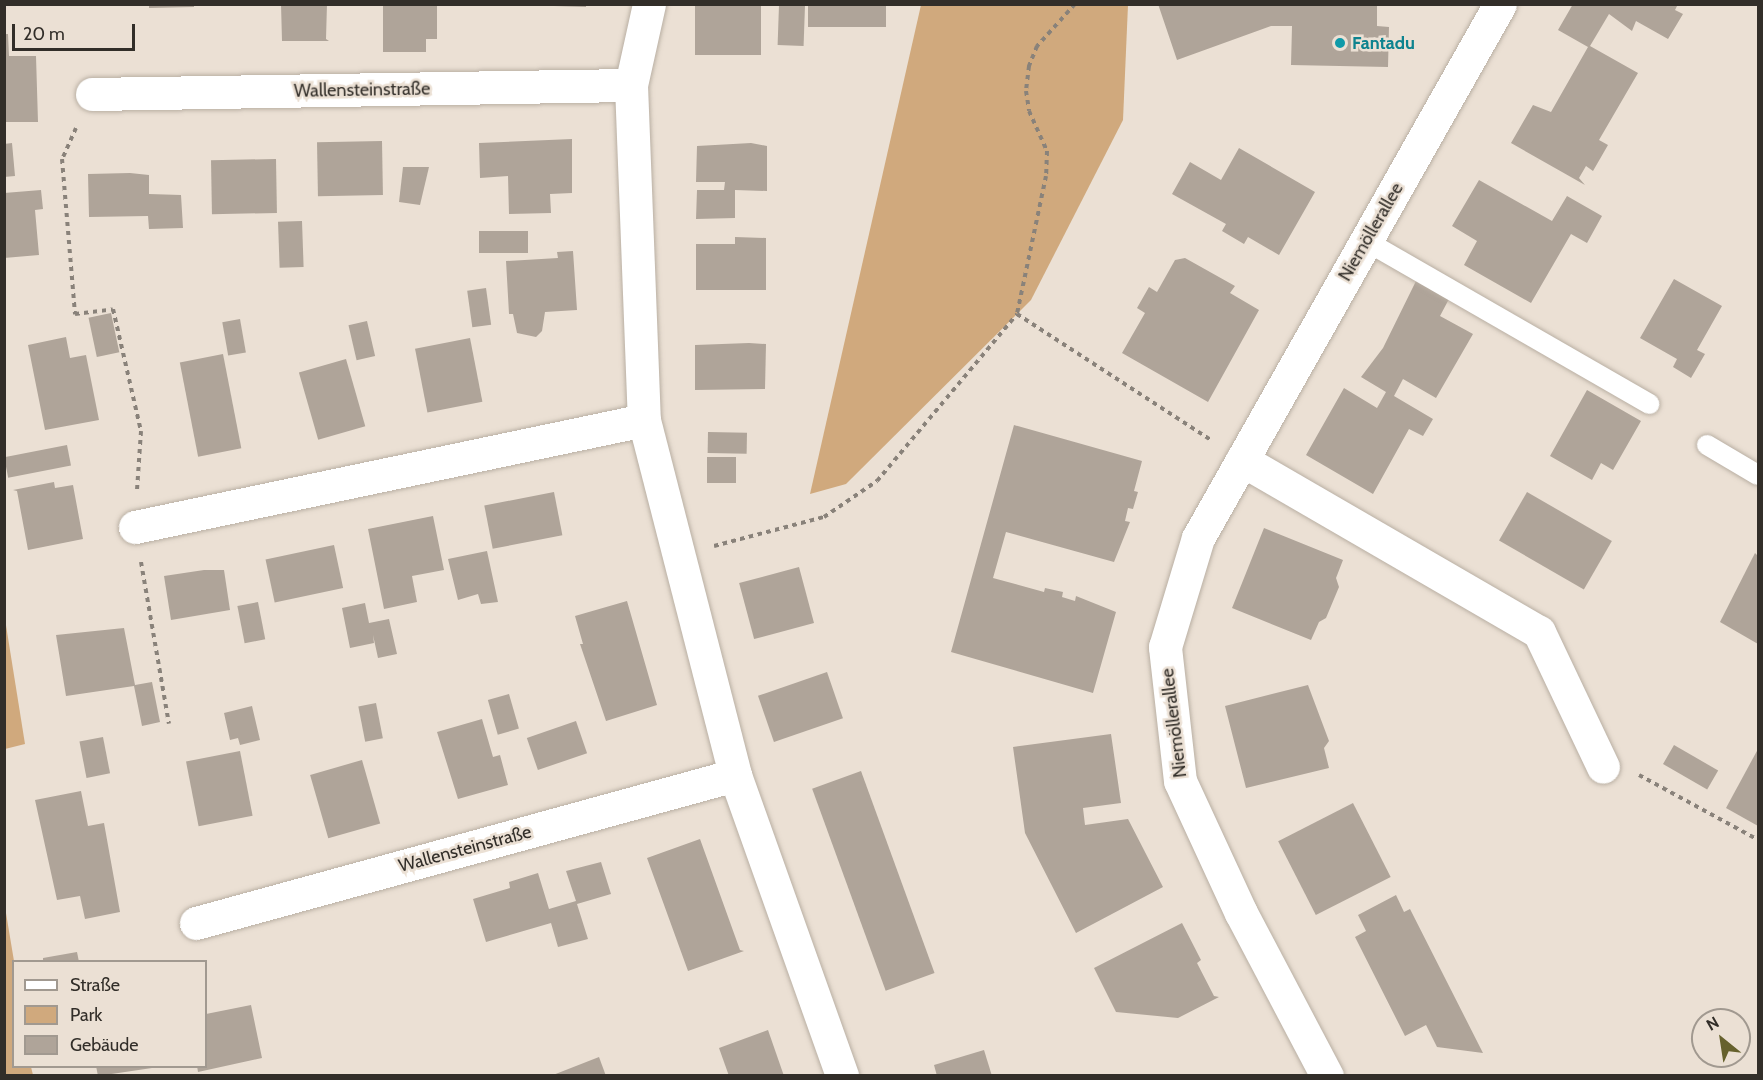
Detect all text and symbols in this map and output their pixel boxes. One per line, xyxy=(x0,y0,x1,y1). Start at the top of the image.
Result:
scale bar xyxy=(15,12,138,50)
text: 20 m xyxy=(23,23,65,45)
place label: Fantadu xyxy=(1352,32,1415,54)
marker: Fantadu xyxy=(1333,36,1347,50)
street label: Wallensteinstraße xyxy=(294,78,430,102)
street label: Niemöllerallee xyxy=(1334,179,1408,285)
street label: Niemöllerallee xyxy=(1157,667,1191,779)
street label: Wallensteinstraße xyxy=(396,821,534,877)
legend xyxy=(12,960,207,1068)
text: Straße xyxy=(70,974,120,996)
text: Park xyxy=(70,1004,102,1026)
north arrow xyxy=(1691,1008,1751,1068)
text: N xyxy=(1703,1013,1722,1035)
text: Gebäude xyxy=(70,1034,139,1056)

